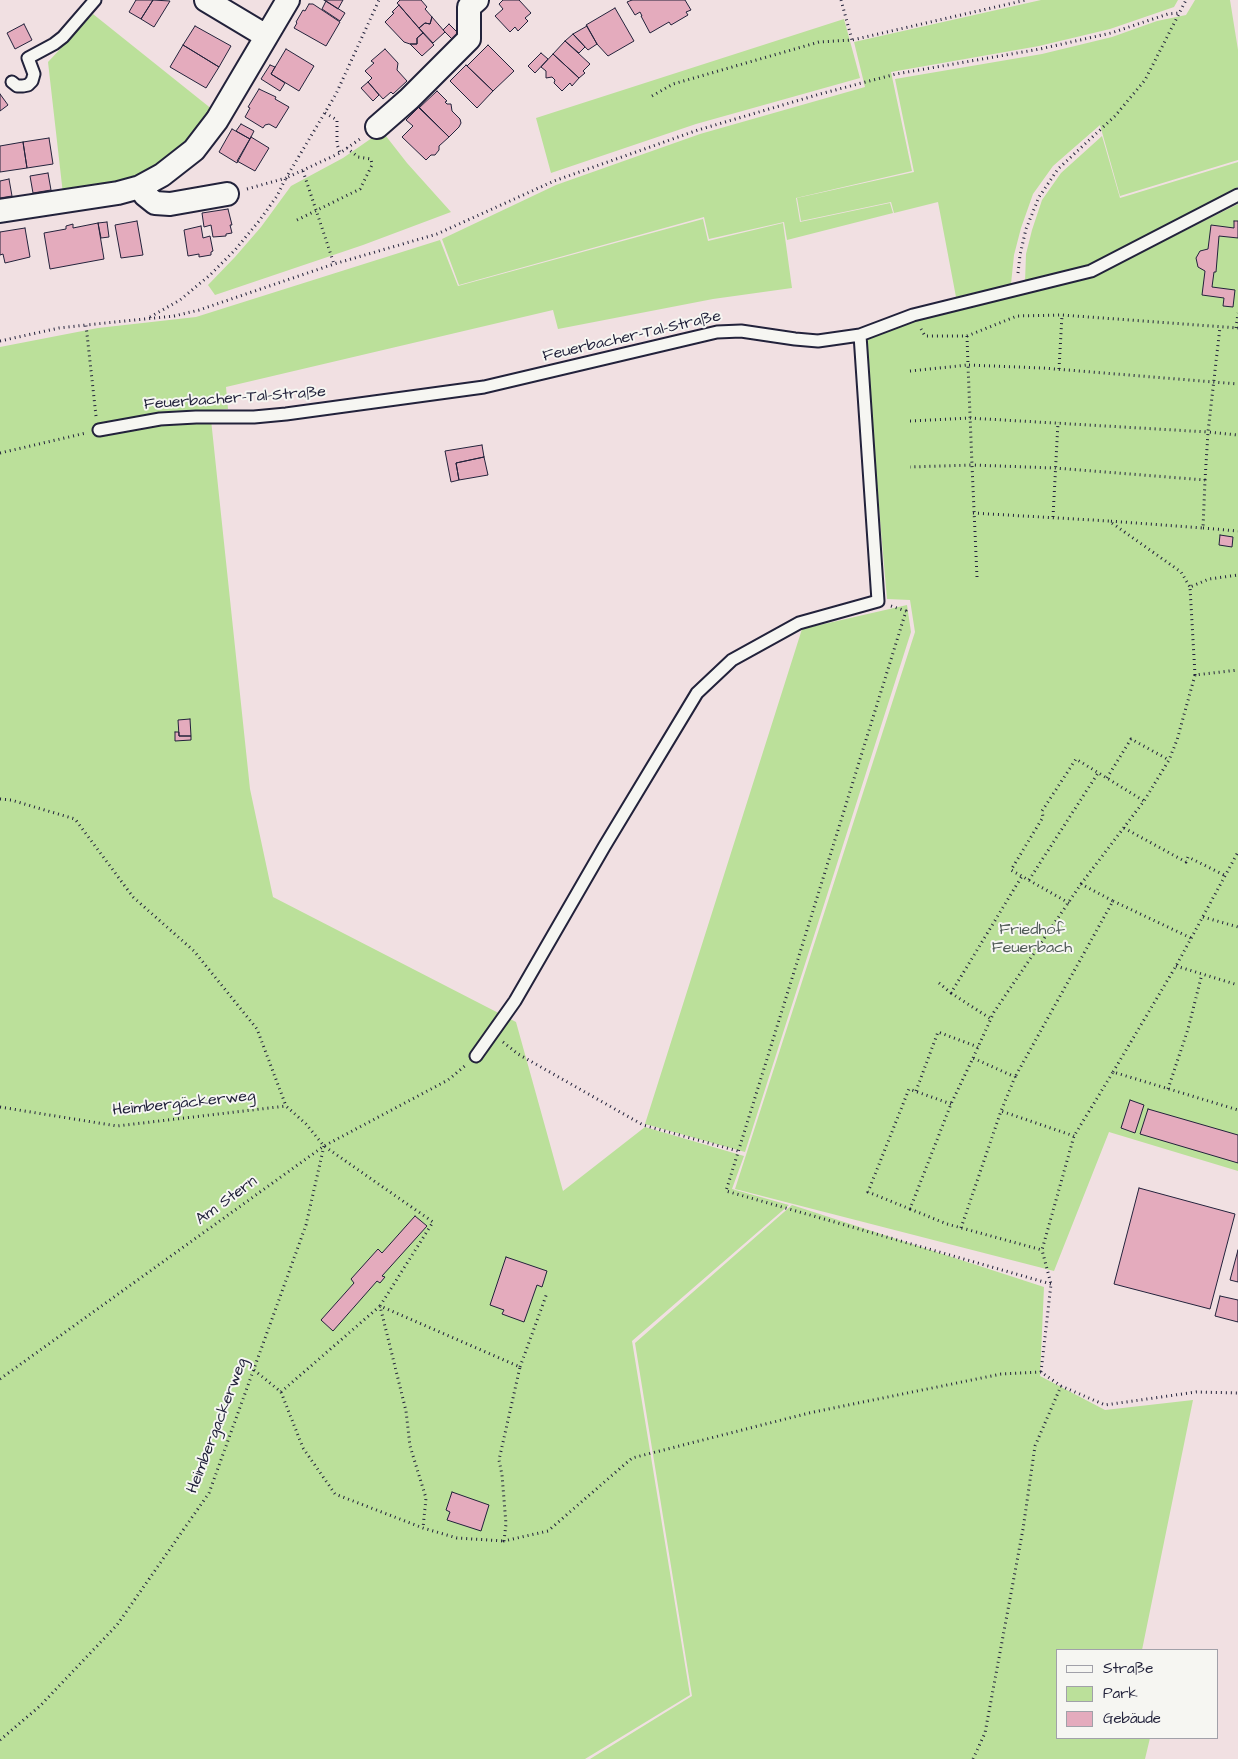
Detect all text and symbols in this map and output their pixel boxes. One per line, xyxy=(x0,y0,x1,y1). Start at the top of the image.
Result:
street label: Feuerbacher-Tal-Straße xyxy=(541,307,723,367)
street label: Feuerbacher-Tal-Straße xyxy=(143,383,327,415)
park label: Friedhof Feuerbach xyxy=(992,921,1072,959)
street label: Heimbergäckerweg xyxy=(112,1087,256,1121)
street label: Am Stern xyxy=(192,1172,262,1230)
street label: Heimbergackerweg xyxy=(183,1356,253,1496)
legend xyxy=(1056,1649,1218,1739)
text: Straße xyxy=(1103,1658,1153,1679)
text: Park xyxy=(1103,1683,1138,1704)
text: Gebäude xyxy=(1103,1708,1161,1729)

